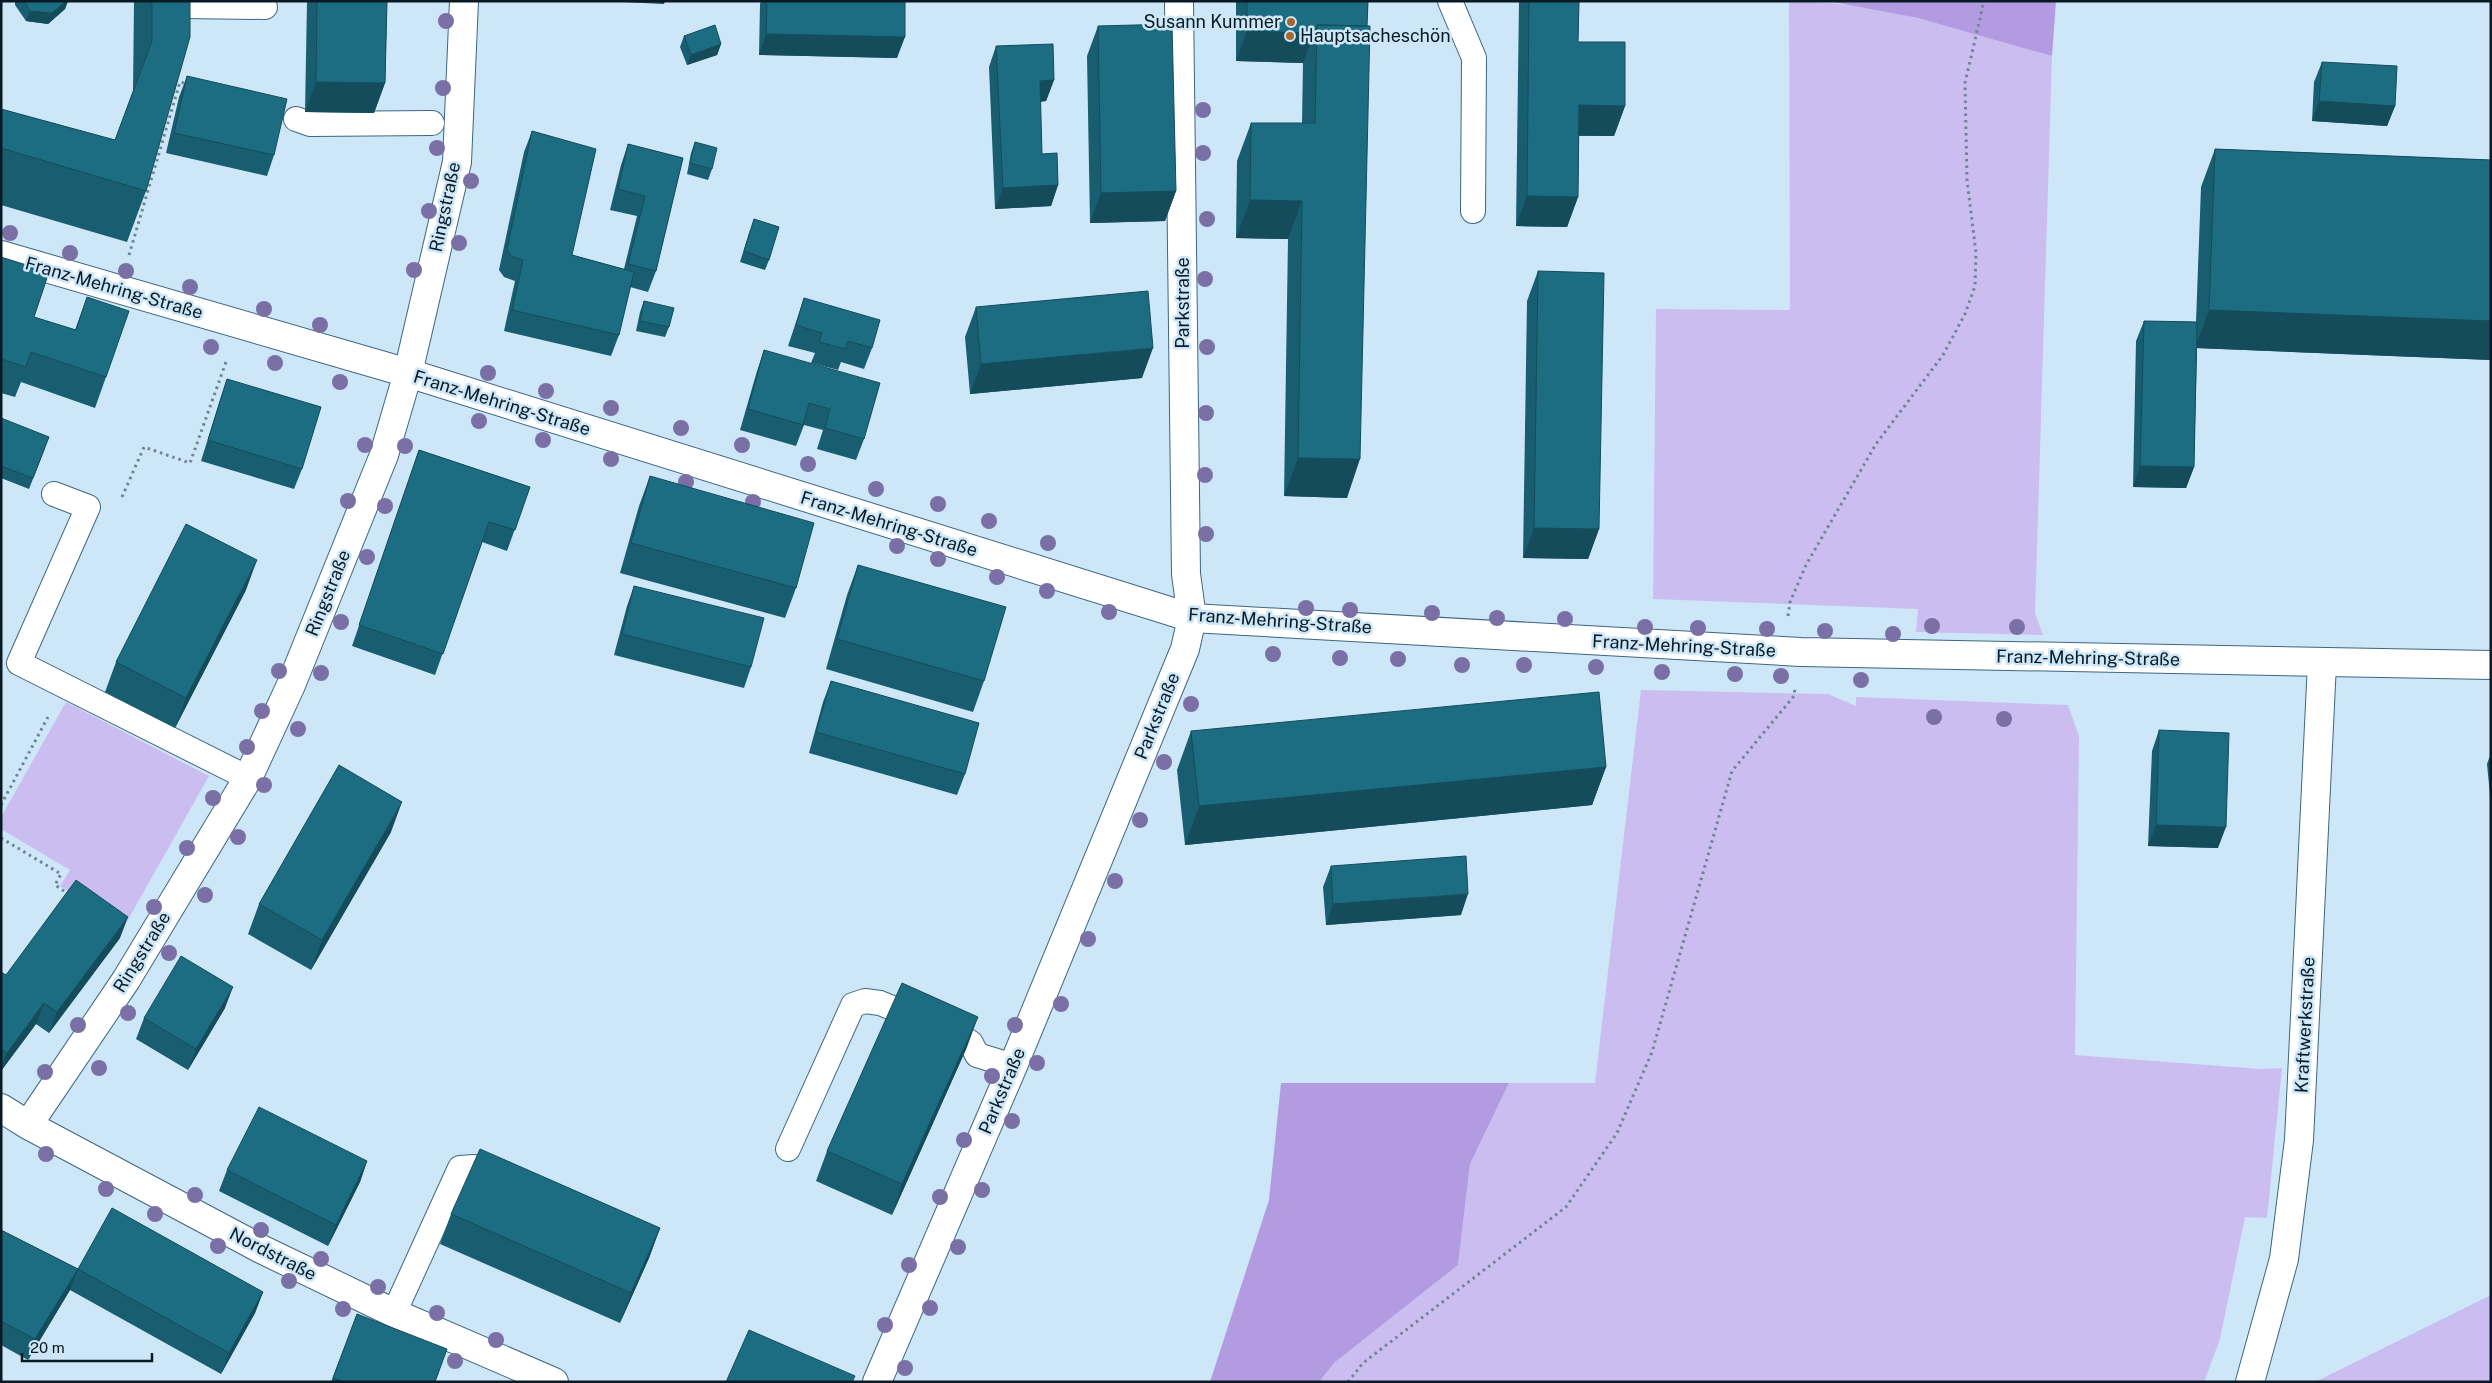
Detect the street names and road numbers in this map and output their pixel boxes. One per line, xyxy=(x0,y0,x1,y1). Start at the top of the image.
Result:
street label: Ringstraße xyxy=(425,160,464,254)
street label: Franz-Mehring-Straße xyxy=(23,252,205,323)
street label: Parkstraße xyxy=(1172,257,1193,349)
street label: Franz-Mehring-Straße xyxy=(411,366,593,439)
street label: Franz-Mehring-Straße xyxy=(798,487,980,560)
street label: Ringstraße xyxy=(301,547,354,639)
street label: Franz-Mehring-Straße xyxy=(1188,604,1373,637)
street label: Franz-Mehring-Straße xyxy=(1592,630,1776,661)
street label: Franz-Mehring-Straße xyxy=(1996,645,2180,670)
street label: Parkstraße xyxy=(1130,669,1183,762)
street label: Ringstraße xyxy=(108,907,175,996)
street label: Kraftwerkstraße xyxy=(2290,956,2319,1094)
street label: Parkstraße xyxy=(974,1045,1029,1137)
street label: Nordstraße xyxy=(226,1223,320,1284)

